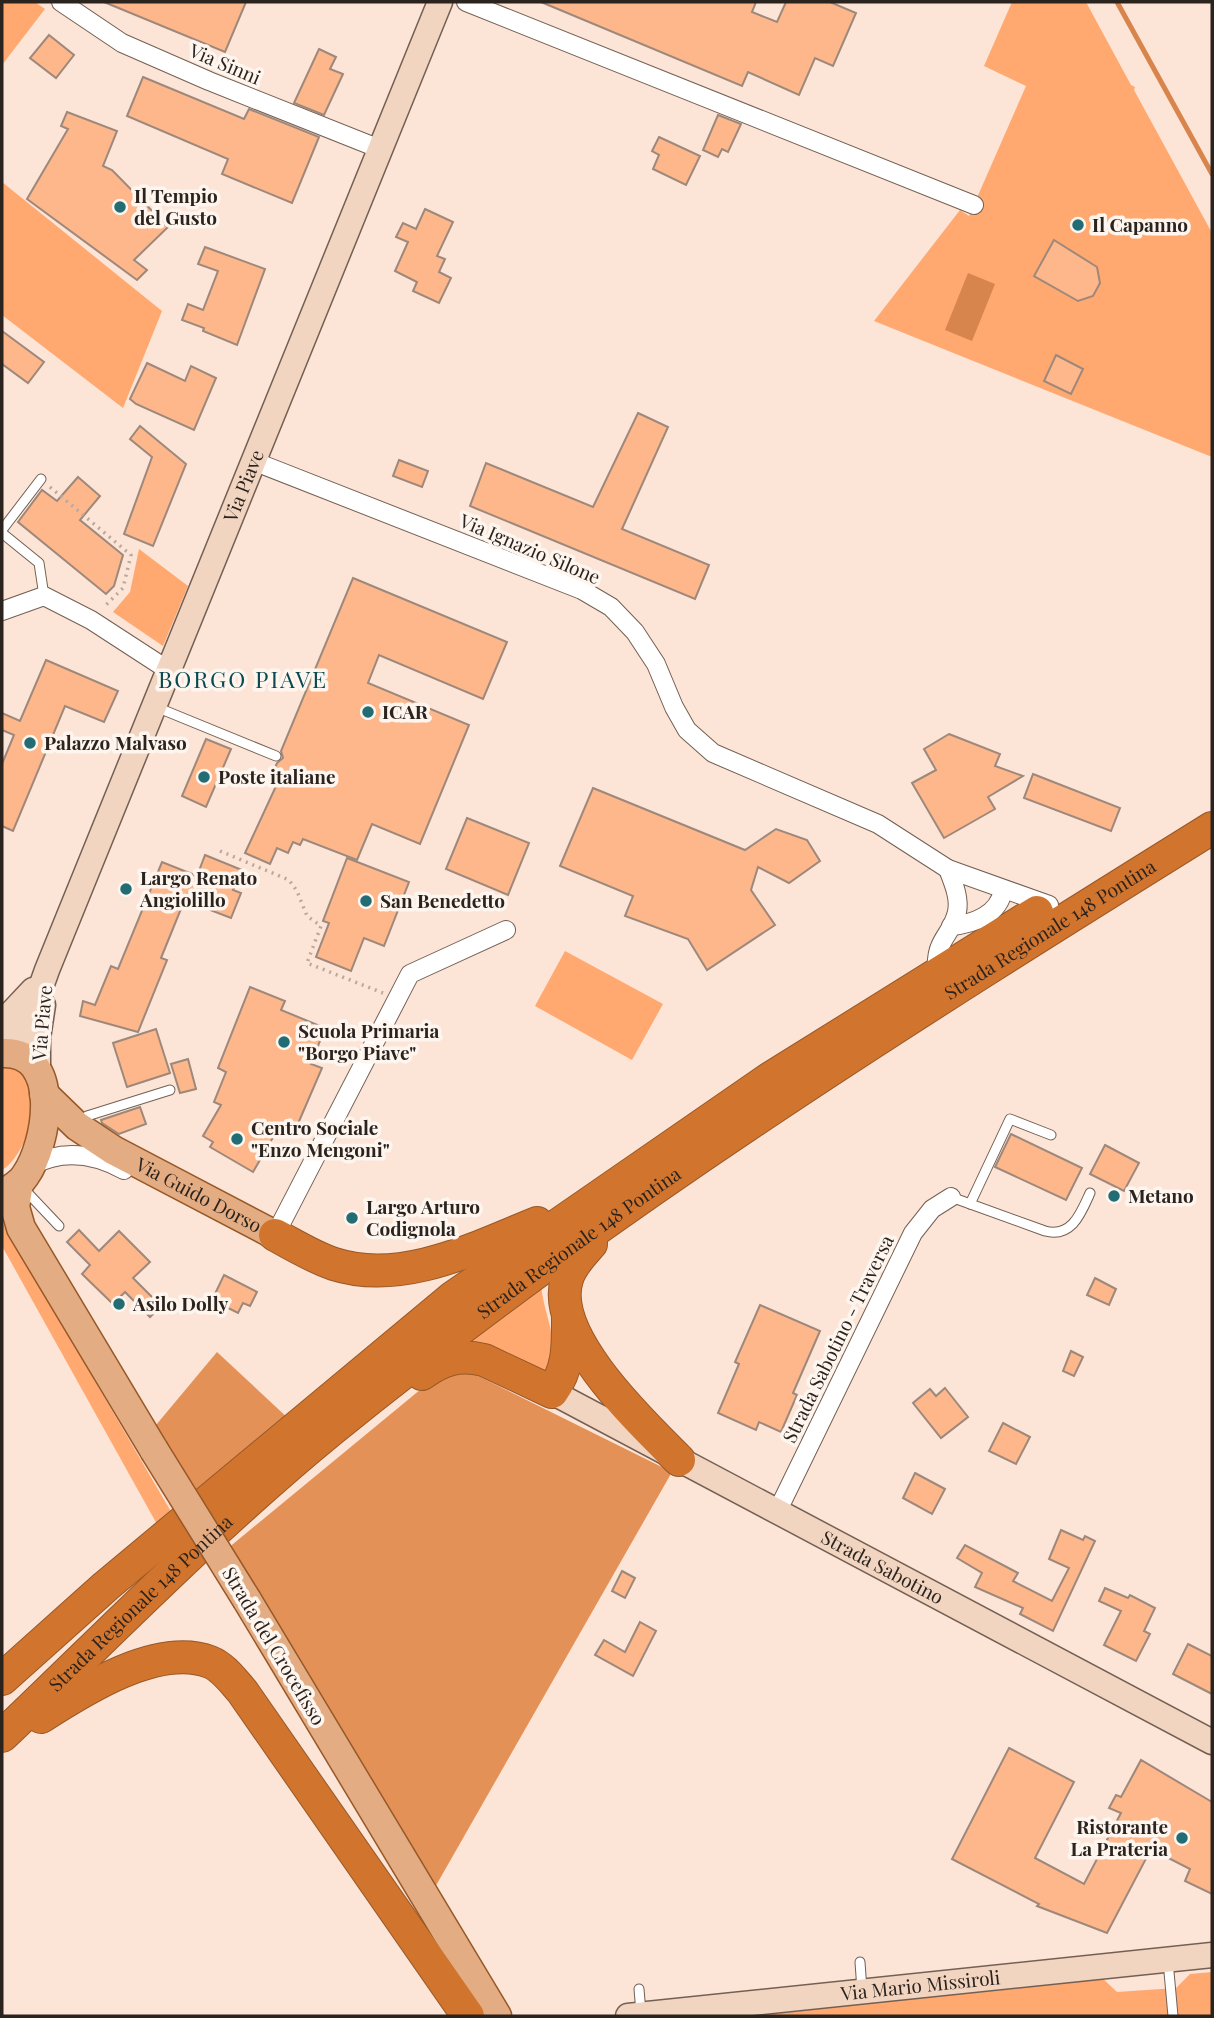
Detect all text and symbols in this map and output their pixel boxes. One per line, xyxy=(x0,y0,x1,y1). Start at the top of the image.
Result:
street label: Via Sinni xyxy=(185,36,265,90)
place label: Il Tempio del Gusto xyxy=(134,182,218,230)
marker: Il Tempio del Gusto xyxy=(112,199,128,215)
place label: Il Capanno xyxy=(1092,211,1188,237)
marker: Il Capanno xyxy=(1070,217,1086,233)
street label: Via Piave xyxy=(216,445,269,526)
street label: Via Ignazio Silone xyxy=(455,506,605,589)
district label: BORGO PIAVE xyxy=(158,663,328,694)
place label: ICAR xyxy=(382,698,429,724)
marker: ICAR xyxy=(360,704,376,720)
place label: Palazzo Malvaso xyxy=(44,729,187,755)
marker: Palazzo Malvaso xyxy=(22,735,38,751)
place label: Poste italiane xyxy=(218,763,336,789)
marker: Poste italiane xyxy=(196,769,212,785)
street label: Strada Regionale 148 Pontina xyxy=(939,852,1161,1005)
place label: Largo Renato Angiolillo xyxy=(139,864,257,912)
marker: Largo Renato Angiolillo xyxy=(118,881,134,897)
place label: San Benedetto xyxy=(380,887,505,913)
marker: San Benedetto xyxy=(358,893,374,909)
street label: Via Piave xyxy=(25,984,57,1063)
place label: Scuola Primaria "Borgo Piave" xyxy=(298,1017,440,1065)
marker: Scuola Primaria "Borgo Piave" xyxy=(276,1034,292,1050)
place label: Centro Sociale "Enzo Mengoni" xyxy=(251,1114,390,1162)
marker: Centro Sociale "Enzo Mengoni" xyxy=(229,1131,245,1147)
street label: Via Guido Dorso xyxy=(131,1150,267,1238)
street label: Strada Regionale 148 Pontina xyxy=(471,1160,686,1324)
place label: Metano xyxy=(1128,1182,1194,1208)
marker: Metano xyxy=(1106,1188,1122,1204)
place label: Largo Arturo Codignola xyxy=(366,1193,480,1241)
marker: Largo Arturo Codignola xyxy=(344,1210,360,1226)
street label: Strada Sabotino - Traversa xyxy=(775,1230,899,1447)
place label: Asilo Dolly xyxy=(132,1290,229,1316)
marker: Asilo Dolly xyxy=(111,1296,127,1312)
street label: Strada Regionale 148 Pontina xyxy=(42,1508,238,1697)
street label: Strada Sabotino xyxy=(817,1523,949,1609)
street label: Strada del Crocefisso xyxy=(217,1561,332,1729)
place label: Ristorante La Prateria xyxy=(1071,1813,1168,1861)
marker: Ristorante La Prateria xyxy=(1174,1830,1190,1846)
street label: Via Mario Missiroli xyxy=(838,1963,1002,2006)

